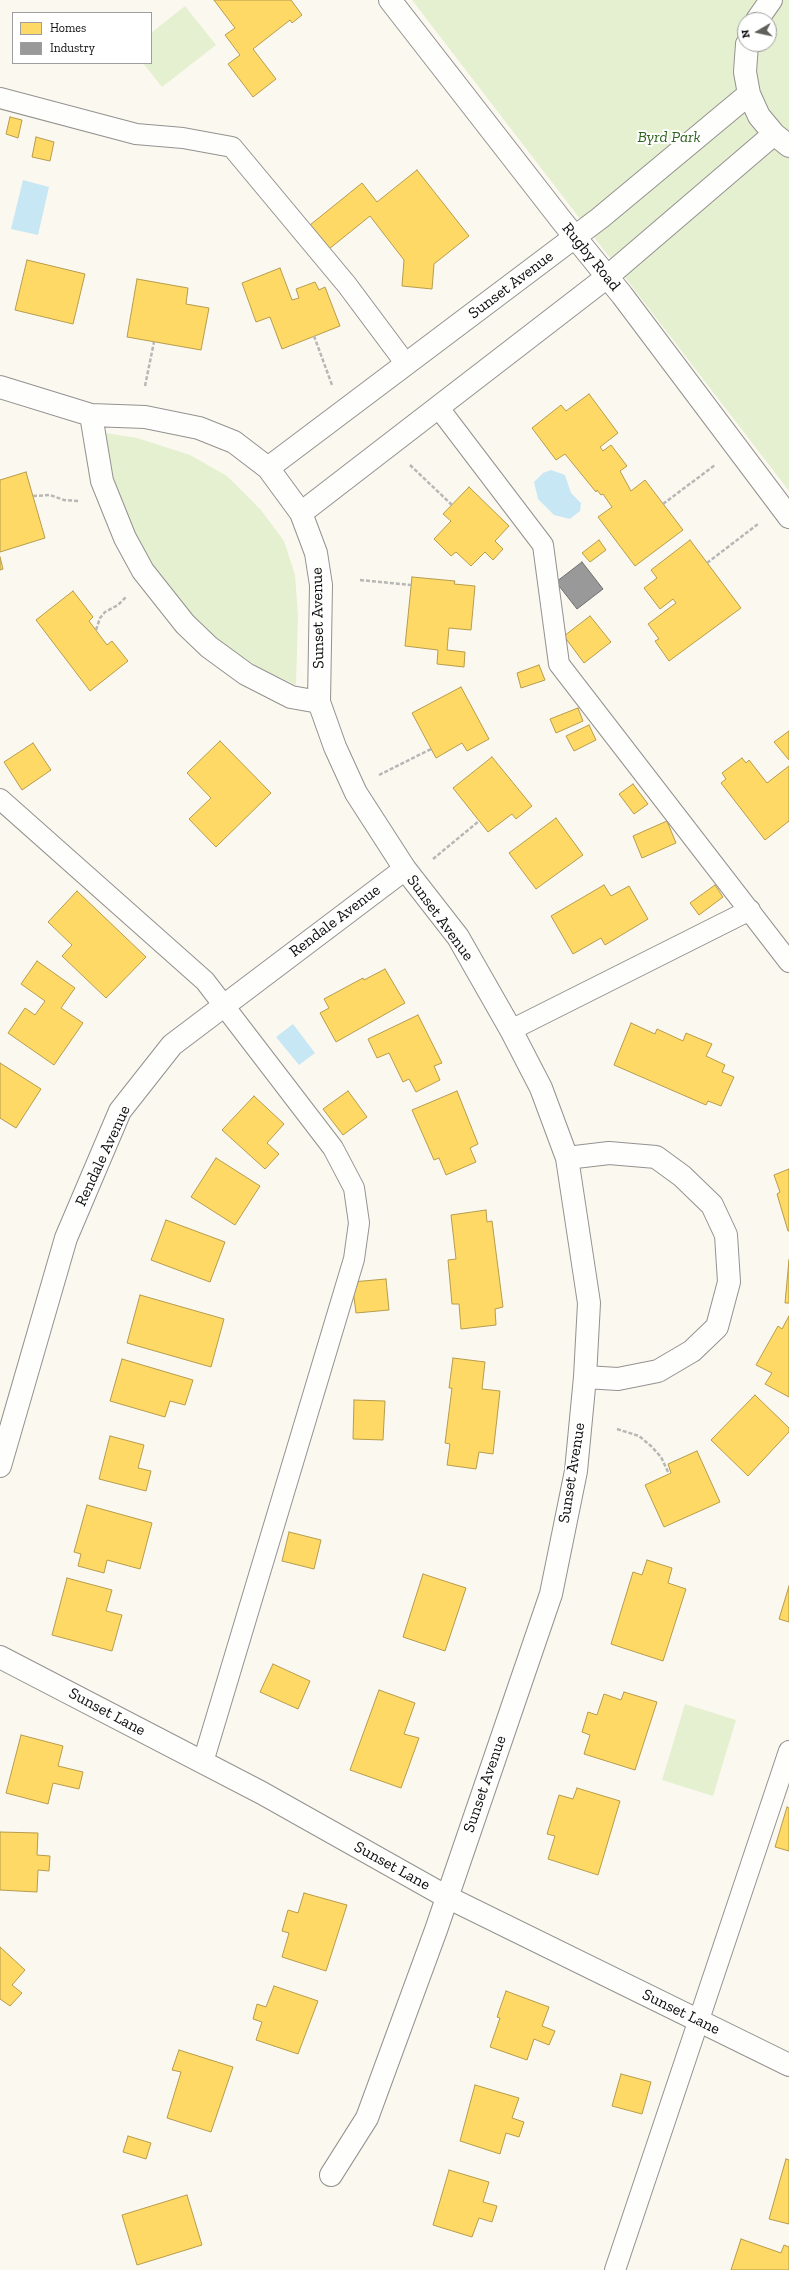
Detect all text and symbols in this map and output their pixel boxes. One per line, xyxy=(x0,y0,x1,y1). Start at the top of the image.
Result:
legend xyxy=(12,12,152,64)
north arrow xyxy=(737,12,777,52)
text: Homes xyxy=(50,21,86,35)
text: N xyxy=(739,29,753,39)
text: Industry xyxy=(50,41,95,55)
park label: Byrd Park xyxy=(637,127,701,147)
street label: Rugby Road xyxy=(558,219,624,295)
street label: Sunset Avenue xyxy=(465,247,557,323)
street label: Sunset Avenue xyxy=(308,567,328,669)
street label: Sunset Avenue xyxy=(402,871,478,965)
street label: Rendale Avenue xyxy=(286,881,384,961)
street label: Rendale Avenue xyxy=(71,1103,135,1209)
street label: Sunset Avenue xyxy=(555,1421,589,1525)
street label: Sunset Lane xyxy=(65,1684,149,1740)
street label: Sunset Avenue xyxy=(459,1733,511,1835)
street label: Sunset Lane xyxy=(351,1837,433,1895)
street label: Sunset Lane xyxy=(639,1985,723,2039)

